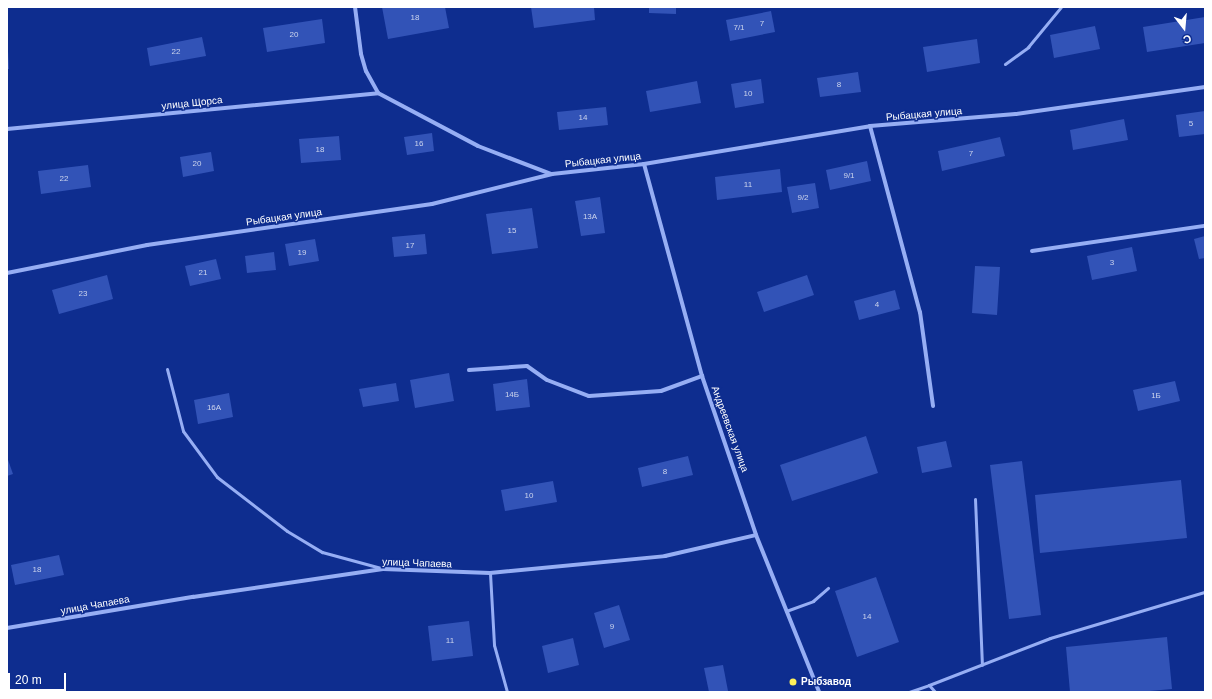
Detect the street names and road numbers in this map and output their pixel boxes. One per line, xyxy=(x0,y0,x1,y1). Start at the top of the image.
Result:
street label: улица Щорса xyxy=(161,94,223,112)
street label: Рыбацкая улица xyxy=(885,105,963,123)
street label: Рыбацкая улица xyxy=(564,150,642,170)
street label: Рыбацкая улица xyxy=(245,206,323,228)
street label: Андреевская улица xyxy=(709,384,751,474)
street label: улица Чапаева xyxy=(382,556,452,570)
street label: улица Чапаева xyxy=(60,593,130,617)

